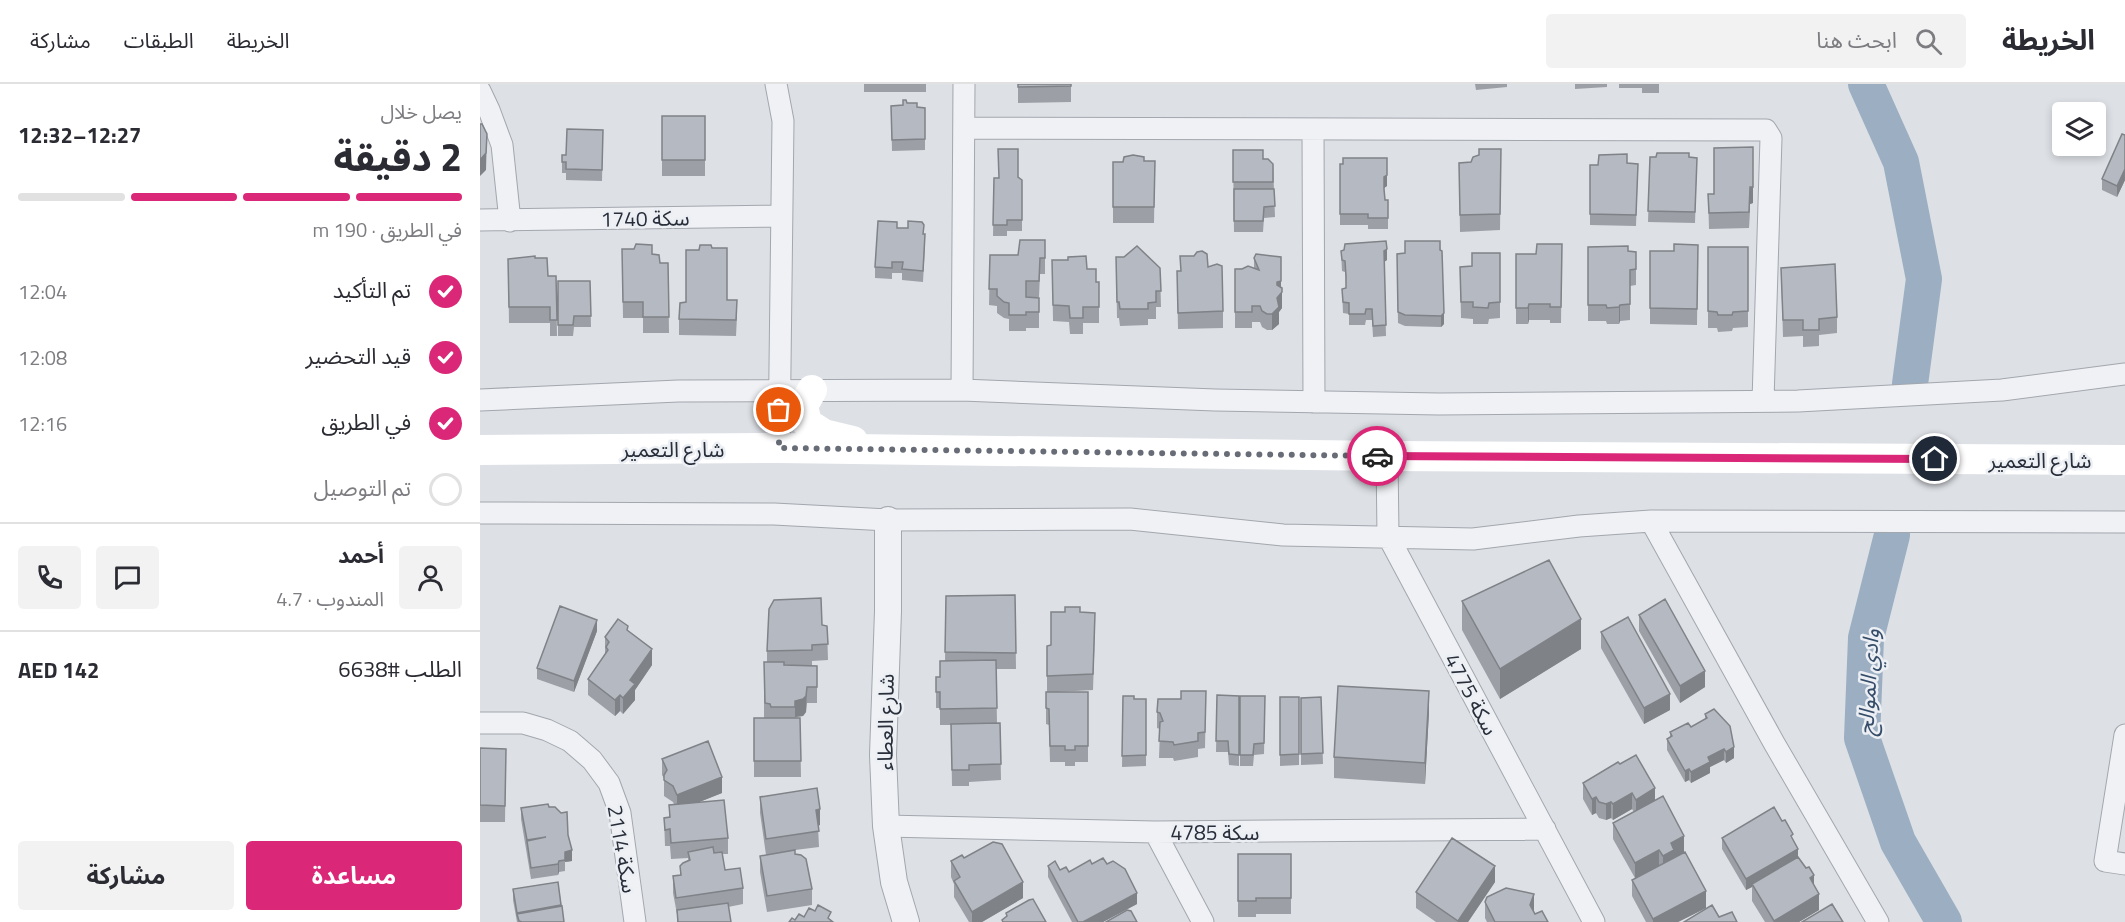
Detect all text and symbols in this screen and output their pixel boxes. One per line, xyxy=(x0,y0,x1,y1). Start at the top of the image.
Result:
search box xyxy=(1546,14,1966,68)
text: الخريطة xyxy=(2002,18,2095,61)
text: ابحث هنا xyxy=(1816,23,1897,57)
text: مشاركة xyxy=(30,24,91,56)
text: الطبقات xyxy=(124,24,194,56)
text: الخريطة xyxy=(227,24,290,56)
icon: search xyxy=(1912,25,1945,58)
text: يصل خلال xyxy=(380,96,462,127)
map controls xyxy=(2052,102,2106,156)
button: layers xyxy=(2052,102,2106,156)
text: 12:27–12:32 xyxy=(18,118,141,152)
text: 2 دقيقة xyxy=(333,127,462,186)
street label: سكة 1740 xyxy=(600,201,690,235)
text: في الطريق · 190 m xyxy=(312,214,462,245)
text: تم التأكيد xyxy=(333,273,411,307)
icon: check xyxy=(429,275,462,308)
text: 12:04 xyxy=(18,276,67,307)
text: قيد التحضير xyxy=(305,339,411,373)
icon: check xyxy=(429,341,462,374)
text: 12:08 xyxy=(18,342,67,373)
pin xyxy=(753,384,804,435)
icon: bag xyxy=(762,393,795,426)
text: في الطريق xyxy=(321,405,411,439)
icon: check xyxy=(429,407,462,440)
text: 12:16 xyxy=(18,408,67,439)
courier xyxy=(1347,426,1407,486)
street label: شارع التعمير xyxy=(620,433,725,465)
pin xyxy=(1909,433,1960,484)
icon: car xyxy=(1361,440,1394,473)
icon: home xyxy=(1918,442,1951,475)
street label: شارع التعمير xyxy=(1987,444,2092,476)
text: تم التوصيل xyxy=(314,471,411,505)
text: أحمد xyxy=(338,538,384,572)
button: phone xyxy=(18,546,81,609)
button: chat xyxy=(96,546,159,609)
button: person xyxy=(399,546,462,609)
text: المندوب · 4.7 xyxy=(276,583,384,614)
water label: وادي الموالح xyxy=(1848,628,1889,737)
street label: سكة 4775 xyxy=(1437,647,1507,741)
text: الطلب #6638 xyxy=(338,652,462,686)
text: AED 142 xyxy=(18,653,99,687)
street label: شارع العطاء xyxy=(868,673,902,771)
street label: سكة 2114 xyxy=(600,802,646,896)
street label: سكة 4785 xyxy=(1170,816,1260,848)
button: مشاركة xyxy=(18,841,234,910)
button: مساعدة xyxy=(246,841,462,910)

